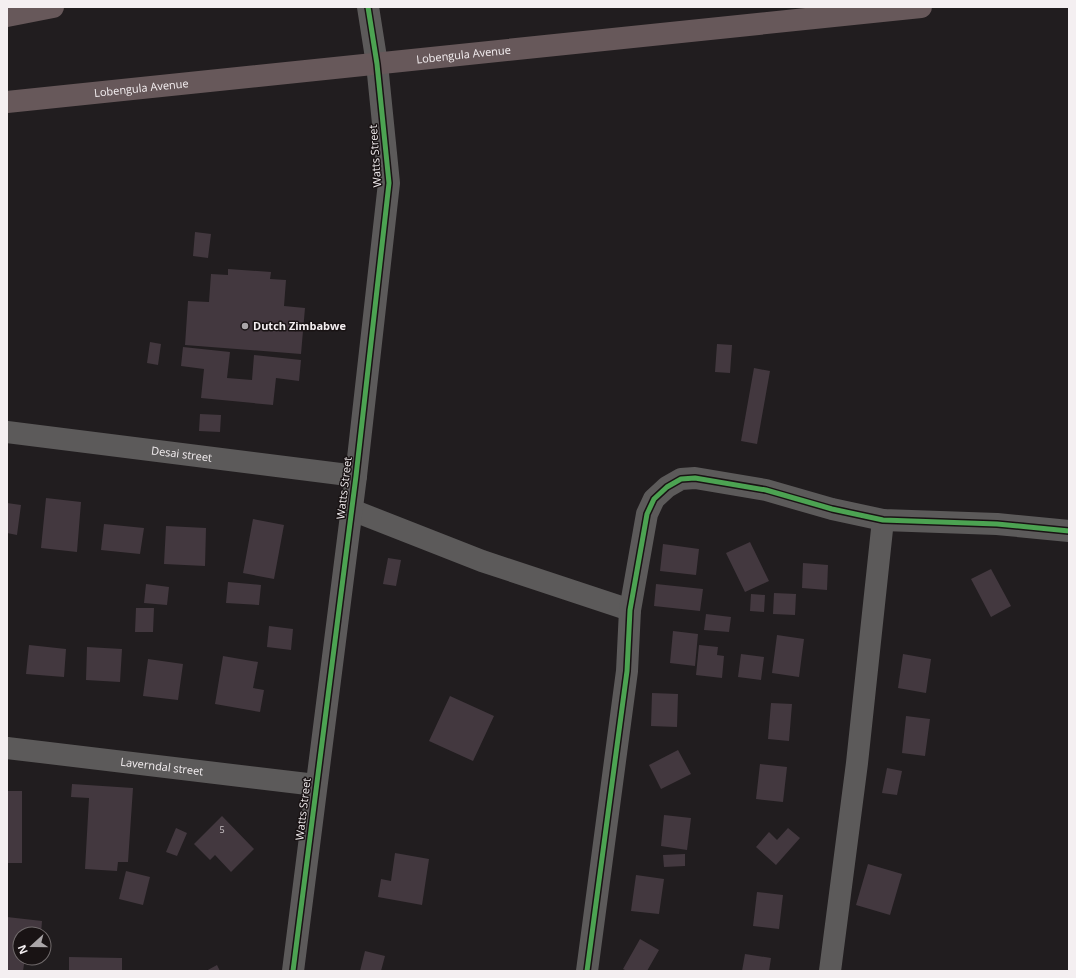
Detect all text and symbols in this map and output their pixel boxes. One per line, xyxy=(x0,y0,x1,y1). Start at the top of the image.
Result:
street label: Lobengula Avenue xyxy=(416,42,511,66)
street label: Lobengula Avenue xyxy=(93,75,189,100)
street label: Watts Street xyxy=(365,124,384,188)
place label: Dutch Zimbabwe xyxy=(253,318,346,333)
marker: Dutch Zimbabwe xyxy=(240,321,250,331)
street label: Desai street xyxy=(150,442,213,465)
street label: Watts Street xyxy=(332,456,355,520)
street label: Laverndal street xyxy=(120,754,204,778)
street label: Watts Street xyxy=(291,777,314,841)
house number: 5 xyxy=(219,823,225,836)
north arrow xyxy=(12,926,52,966)
text: N xyxy=(14,943,31,957)

